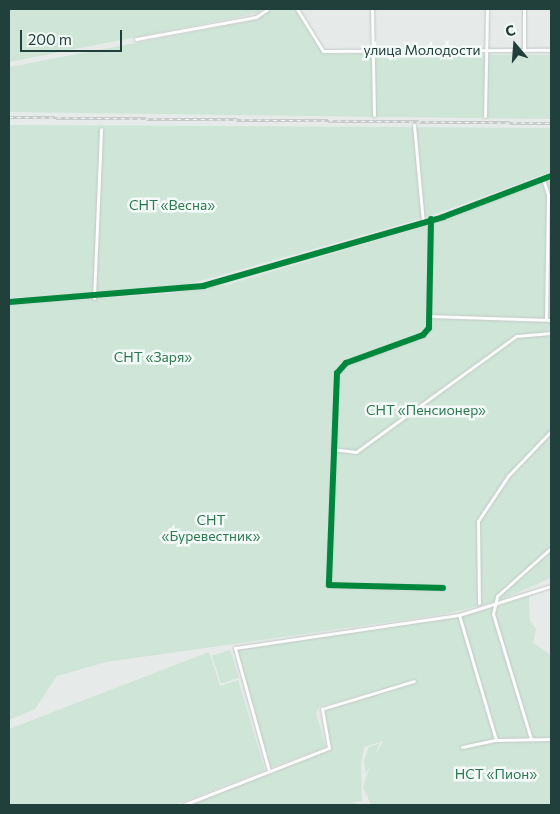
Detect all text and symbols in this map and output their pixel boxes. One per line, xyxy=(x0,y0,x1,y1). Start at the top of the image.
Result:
scale bar xyxy=(22,20,125,52)
north arrow xyxy=(490,20,540,70)
text: С xyxy=(503,21,517,40)
text: 200 m xyxy=(28,30,72,48)
street label: улица Молодости xyxy=(363,42,481,58)
park label: СНТ «Весна» xyxy=(129,197,215,213)
park label: СНТ «Заря» xyxy=(114,349,192,365)
park label: СНТ «Пенсионер» xyxy=(366,402,486,418)
park label: СНТ «Буревестник» xyxy=(162,512,260,544)
park label: НСТ «Пион» xyxy=(455,766,537,782)

